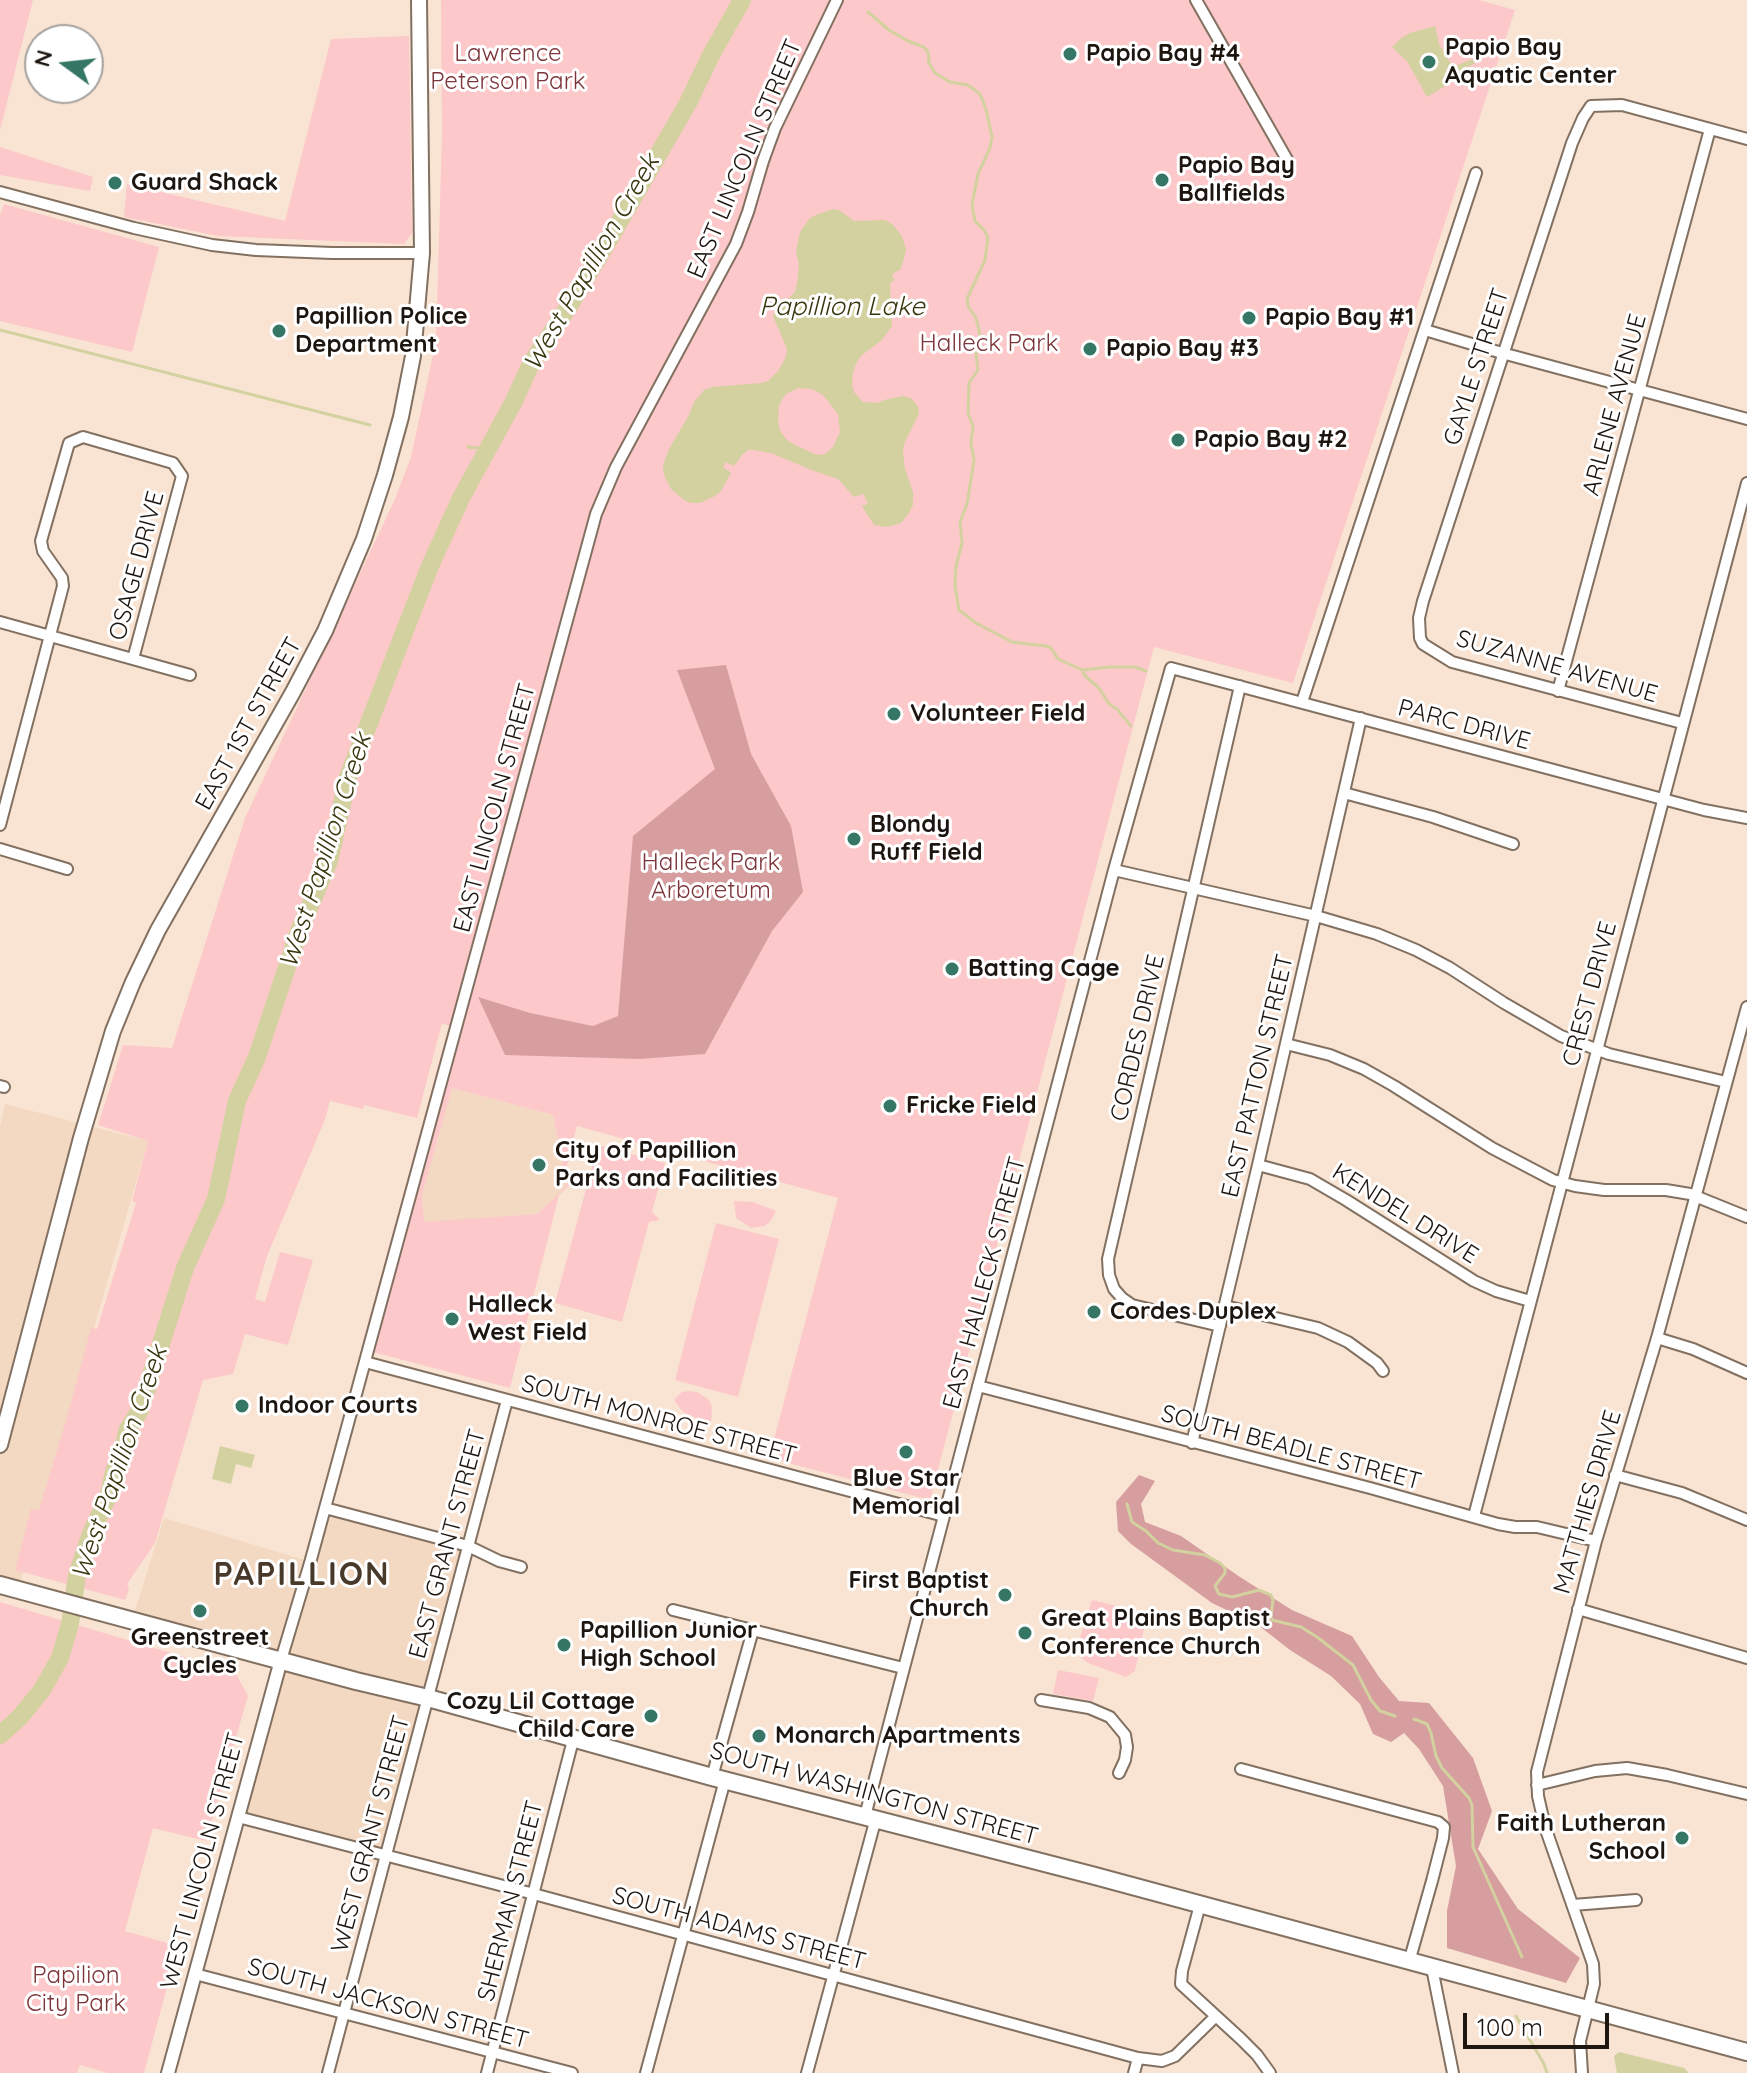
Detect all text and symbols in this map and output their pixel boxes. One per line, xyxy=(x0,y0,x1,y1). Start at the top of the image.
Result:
north arrow xyxy=(24,24,104,104)
place label: Papio Bay Aquatic Center xyxy=(1445,34,1617,90)
street label: EAST LINCOLN STREET xyxy=(682,35,808,283)
park label: Lawrence Peterson Park xyxy=(430,40,586,96)
place label: Papio Bay #4 xyxy=(1086,40,1240,68)
marker: Papio Bay #4 xyxy=(1061,45,1079,63)
text: N xyxy=(27,47,58,70)
marker: Papio Bay Aquatic Center xyxy=(1420,53,1438,71)
water label: West Papillion Creek xyxy=(517,149,667,377)
place label: Papio Bay Ballfields xyxy=(1178,152,1295,208)
place label: Guard Shack xyxy=(131,169,278,197)
marker: Papio Bay Ballfields xyxy=(1153,171,1171,189)
marker: Guard Shack xyxy=(106,174,124,192)
street label: GAYLE STREET xyxy=(1438,285,1516,449)
water label: Papillion Lake xyxy=(759,291,925,323)
place label: Papillion Police Department xyxy=(295,303,468,359)
place label: Papio Bay #1 xyxy=(1265,304,1414,332)
marker: Papio Bay #1 xyxy=(1240,309,1258,327)
street label: ARLENE AVENUE xyxy=(1577,311,1653,499)
marker: Papillion Police Department xyxy=(270,322,288,340)
park label: Halleck Park xyxy=(920,330,1058,358)
place label: Papio Bay #3 xyxy=(1106,335,1259,363)
marker: Papio Bay #3 xyxy=(1081,340,1099,358)
place label: Papio Bay #2 xyxy=(1194,426,1348,454)
marker: Papio Bay #2 xyxy=(1169,431,1187,449)
street label: OSAGE DRIVE xyxy=(103,488,171,644)
street label: SUZANNE AVENUE xyxy=(1453,625,1661,709)
street label: EAST 1ST STREET xyxy=(190,633,308,815)
street label: EAST LINCOLN STREET xyxy=(448,680,542,936)
street label: PARC DRIVE xyxy=(1395,694,1533,756)
place label: Volunteer Field xyxy=(910,700,1085,728)
marker: Volunteer Field xyxy=(885,705,903,723)
water label: West Papillion Creek xyxy=(273,730,379,972)
place label: Blondy Ruff Field xyxy=(870,811,983,867)
marker: Blondy Ruff Field xyxy=(845,830,863,848)
park label: Halleck Park Arboretum xyxy=(642,849,780,905)
street label: CREST DRIVE xyxy=(1557,918,1623,1070)
street label: CORDES DRIVE xyxy=(1105,952,1171,1124)
street label: EAST PATTON STREET xyxy=(1216,952,1300,1200)
place label: Batting Cage xyxy=(968,955,1120,983)
marker: Batting Cage xyxy=(943,960,961,978)
place label: Fricke Field xyxy=(906,1092,1036,1120)
marker: Fricke Field xyxy=(881,1097,899,1115)
place label: City of Papillion Parks and Facilities xyxy=(555,1137,777,1193)
street label: EAST HALLECK STREET xyxy=(937,1154,1033,1412)
marker: City of Papillion Parks and Facilities xyxy=(530,1156,548,1174)
street label: KENDEL DRIVE xyxy=(1327,1158,1483,1270)
place label: Halleck West Field xyxy=(468,1291,587,1347)
place label: Cordes Duplex xyxy=(1110,1298,1276,1326)
marker: Cordes Duplex xyxy=(1085,1303,1103,1321)
marker: Halleck West Field xyxy=(443,1310,461,1328)
water label: West Papillion Creek xyxy=(65,1342,175,1584)
street label: SOUTH MONROE STREET xyxy=(518,1369,800,1471)
place label: Indoor Courts xyxy=(258,1392,417,1420)
marker: Indoor Courts xyxy=(233,1397,251,1415)
street label: SOUTH BEADLE STREET xyxy=(1158,1399,1424,1497)
street label: MATTHIES DRIVE xyxy=(1548,1407,1628,1597)
street label: EAST GRANT STREET xyxy=(404,1426,492,1662)
marker: Blue Star Memorial xyxy=(897,1443,915,1461)
place label: Blue Star Memorial xyxy=(852,1465,960,1521)
district label: PAPILLION xyxy=(213,1556,391,1594)
place label: First Baptist Church xyxy=(849,1567,989,1623)
marker: First Baptist Church xyxy=(996,1586,1014,1604)
marker: Greenstreet Cycles xyxy=(191,1602,209,1620)
place label: Great Plains Baptist Conference Church xyxy=(1041,1605,1270,1661)
place label: Papillion Junior High School xyxy=(580,1617,757,1673)
place label: Greenstreet Cycles xyxy=(131,1624,269,1680)
marker: Great Plains Baptist Conference Church xyxy=(1016,1624,1034,1642)
marker: Papillion Junior High School xyxy=(555,1636,573,1654)
place label: Cozy Lil Cottage Child Care xyxy=(447,1688,635,1744)
marker: Cozy Lil Cottage Child Care xyxy=(642,1707,660,1725)
street label: WEST GRANT STREET xyxy=(326,1712,416,1956)
place label: Monarch Apartments xyxy=(775,1722,1020,1750)
marker: Monarch Apartments xyxy=(750,1727,768,1745)
street label: WEST LINCOLN STREET xyxy=(155,1730,251,1992)
street label: SOUTH WASHINGTON STREET xyxy=(707,1736,1041,1852)
street label: SHERMAN STREET xyxy=(472,1798,550,2004)
place label: Faith Lutheran School xyxy=(1497,1810,1666,1866)
marker: Faith Lutheran School xyxy=(1673,1829,1691,1847)
street label: SOUTH ADAMS STREET xyxy=(609,1881,869,1977)
street label: SOUTH JACKSON STREET xyxy=(244,1953,532,2055)
park label: Papilion City Park xyxy=(26,1962,126,2018)
scale bar xyxy=(1467,1997,1613,2047)
text: 100 m xyxy=(1477,2012,1543,2042)

